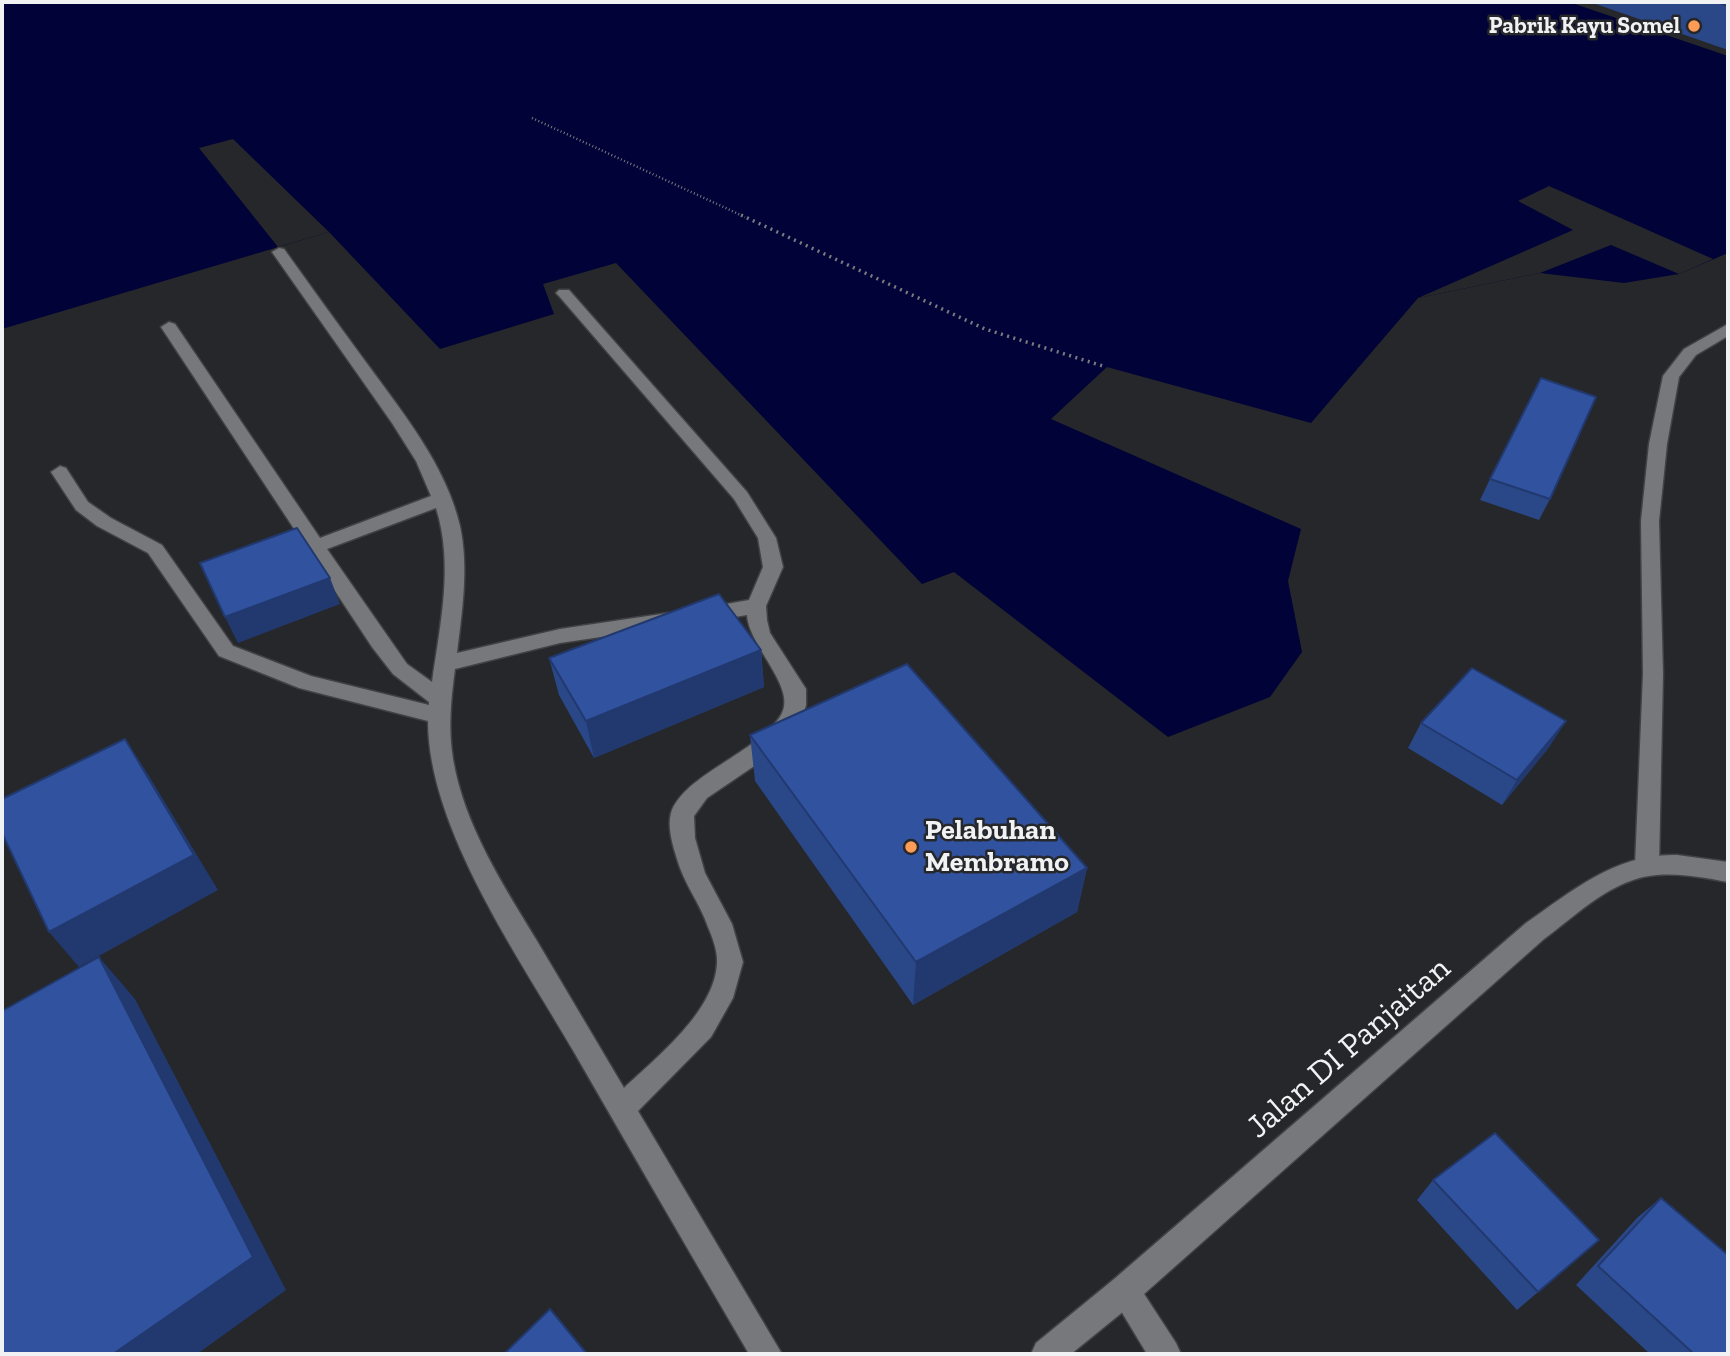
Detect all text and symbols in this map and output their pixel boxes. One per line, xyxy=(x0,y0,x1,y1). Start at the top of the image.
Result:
place label: Pabrik Kayu Somel xyxy=(1489,12,1680,40)
marker: Pabrik Kayu Somel xyxy=(1686,18,1702,34)
place label: Pelabuhan Membramo xyxy=(925,814,1069,880)
marker: Pelabuhan Membramo xyxy=(903,839,919,855)
street label: Jalan DI Panjaitan xyxy=(1239,949,1459,1147)

